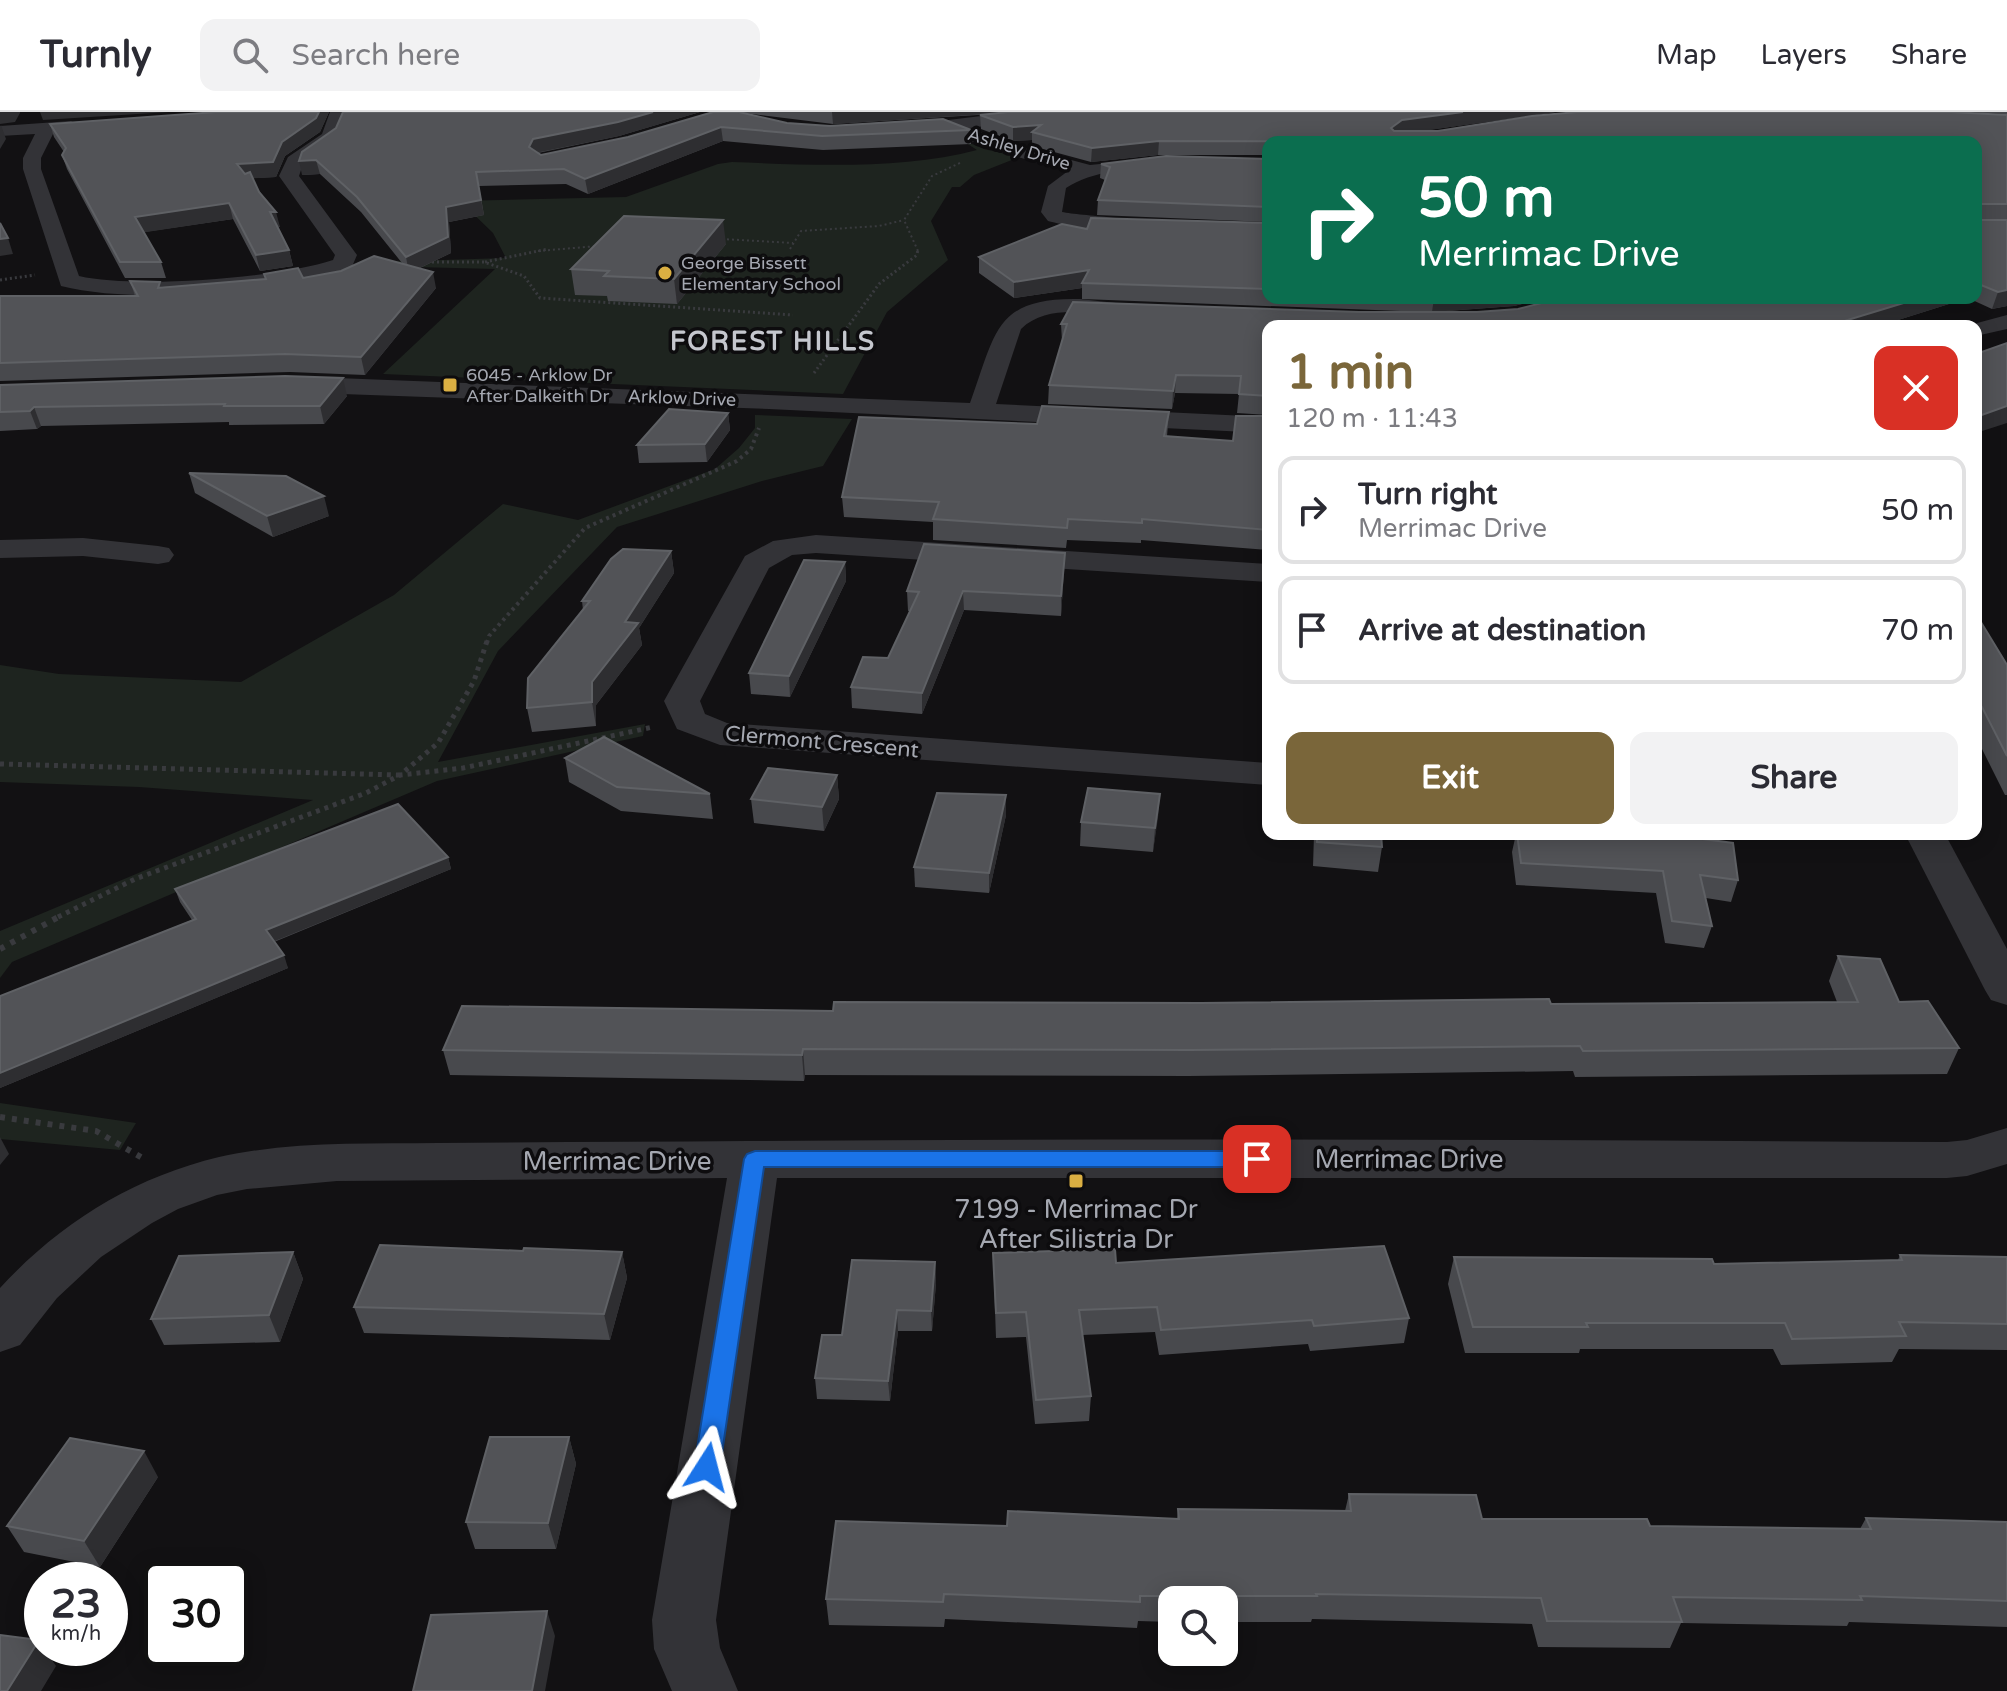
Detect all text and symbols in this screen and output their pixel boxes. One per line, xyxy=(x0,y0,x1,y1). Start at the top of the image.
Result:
search box xyxy=(200,19,760,91)
text: Turnly xyxy=(40,32,152,78)
icon: search xyxy=(228,33,272,77)
text: Search here xyxy=(292,37,460,74)
text: Map xyxy=(1656,38,1717,72)
text: Layers xyxy=(1761,38,1847,72)
text: Share xyxy=(1891,38,1967,72)
street label: Ashley Drive xyxy=(965,123,1073,175)
text: 50 m xyxy=(1418,165,1554,232)
icon: right xyxy=(1286,168,1390,272)
text: Merrimac Drive xyxy=(1418,233,1680,276)
place label: George Bissett Elementary School xyxy=(681,252,841,295)
marker: George Bissett Elementary School xyxy=(656,264,674,282)
district label: FOREST HILLS xyxy=(670,326,876,357)
text: 1 min xyxy=(1286,344,1414,402)
button: close xyxy=(1874,346,1958,430)
place label: 6045 - Arklow Dr After Dalkeith Dr xyxy=(466,364,613,407)
marker: 6045 - Arklow Dr After Dalkeith Dr xyxy=(441,376,459,394)
street label: Arklow Drive xyxy=(627,385,737,411)
text: 120 m · 11:43 xyxy=(1286,403,1458,434)
text: Turn right xyxy=(1358,476,1498,513)
icon: right xyxy=(1290,488,1334,532)
text: 50 m xyxy=(1881,492,1954,529)
text: Merrimac Drive xyxy=(1358,513,1547,544)
icon: arrive xyxy=(1290,608,1334,652)
text: Arrive at destination xyxy=(1358,612,1646,649)
text: 70 m xyxy=(1881,612,1954,649)
street label: Clermont Crescent xyxy=(724,721,920,763)
button: Exit xyxy=(1286,732,1614,824)
button: Share xyxy=(1630,732,1958,824)
pin xyxy=(1223,1125,1291,1193)
icon: arrive xyxy=(1235,1137,1279,1181)
street label: Merrimac Drive xyxy=(1315,1144,1504,1175)
street label: Merrimac Drive xyxy=(523,1146,712,1177)
marker: 7199 - Merrimac Dr After Silistria Dr xyxy=(1067,1172,1085,1190)
place label: 7199 - Merrimac Dr After Silistria Dr xyxy=(954,1194,1198,1255)
position arrow xyxy=(665,1425,749,1509)
speed limit sign: 30 xyxy=(144,1562,248,1666)
text: 23 xyxy=(51,1580,101,1628)
map controls xyxy=(1158,1586,1238,1666)
button: search xyxy=(1158,1586,1238,1666)
text: km/h xyxy=(51,1622,101,1646)

